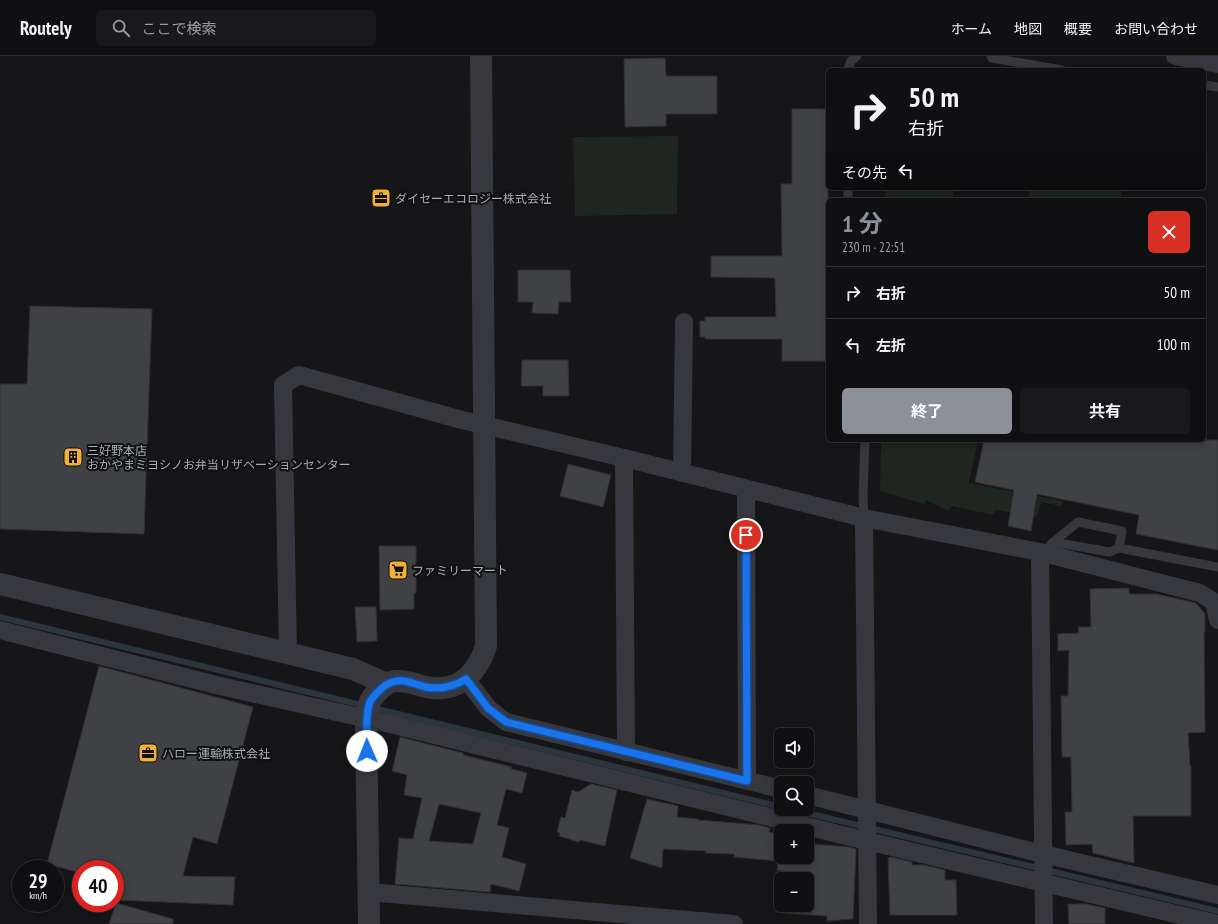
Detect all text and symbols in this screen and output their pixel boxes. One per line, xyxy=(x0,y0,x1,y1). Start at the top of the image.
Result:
search box xyxy=(96,10,376,46)
text: Routely xyxy=(20,16,72,40)
icon: search xyxy=(110,17,132,39)
text: ここで検索 xyxy=(142,19,217,38)
text: ホーム xyxy=(950,20,992,38)
text: 地図 xyxy=(1014,20,1042,38)
text: 概要 xyxy=(1064,20,1092,38)
text: お問い合わせ xyxy=(1114,20,1198,38)
text: 50 m xyxy=(908,78,959,115)
icon: right xyxy=(842,84,894,136)
text: 右折 xyxy=(908,117,944,140)
icon: left xyxy=(895,160,917,182)
text: その先 xyxy=(842,163,887,182)
office icon: ダイセーエコロジー株式会社 xyxy=(370,187,392,209)
place label: ダイセーエコロジー株式会社 xyxy=(395,191,551,206)
text: 1 分 xyxy=(842,208,882,239)
button: close xyxy=(1148,211,1190,253)
text: 230 m · 22:51 xyxy=(842,239,905,256)
icon: right xyxy=(842,282,864,304)
text: 50 m xyxy=(1164,283,1190,302)
text: 右折 xyxy=(876,284,906,303)
icon: left xyxy=(842,334,864,356)
text: 100 m xyxy=(1157,335,1190,354)
text: 左折 xyxy=(876,336,906,355)
button: 終了 xyxy=(842,388,1012,434)
button: 共有 xyxy=(1020,388,1190,434)
place label: 三好野本店 おかやまミヨシノお弁当リザベーションセンター xyxy=(87,443,351,472)
building icon: 三好野本店 おかやまミヨシノお弁当リザベーションセンター xyxy=(62,446,84,468)
pin xyxy=(729,518,763,552)
icon: arrive xyxy=(735,524,757,546)
supermarket icon: ファミリーマート xyxy=(387,559,409,581)
place label: ファミリーマート xyxy=(412,563,508,578)
map controls xyxy=(774,728,814,912)
button: sound xyxy=(774,728,814,768)
position arrow xyxy=(346,730,388,772)
office icon: ハロー運輸株式会社 xyxy=(137,742,159,764)
place label: ハロー運輸株式会社 xyxy=(162,746,270,761)
button: search xyxy=(774,776,814,816)
button: + xyxy=(774,824,814,864)
speed limit sign: 40 xyxy=(72,860,124,912)
text: 29 xyxy=(28,868,48,894)
button: − xyxy=(774,872,814,912)
text: km/h xyxy=(29,889,47,902)

